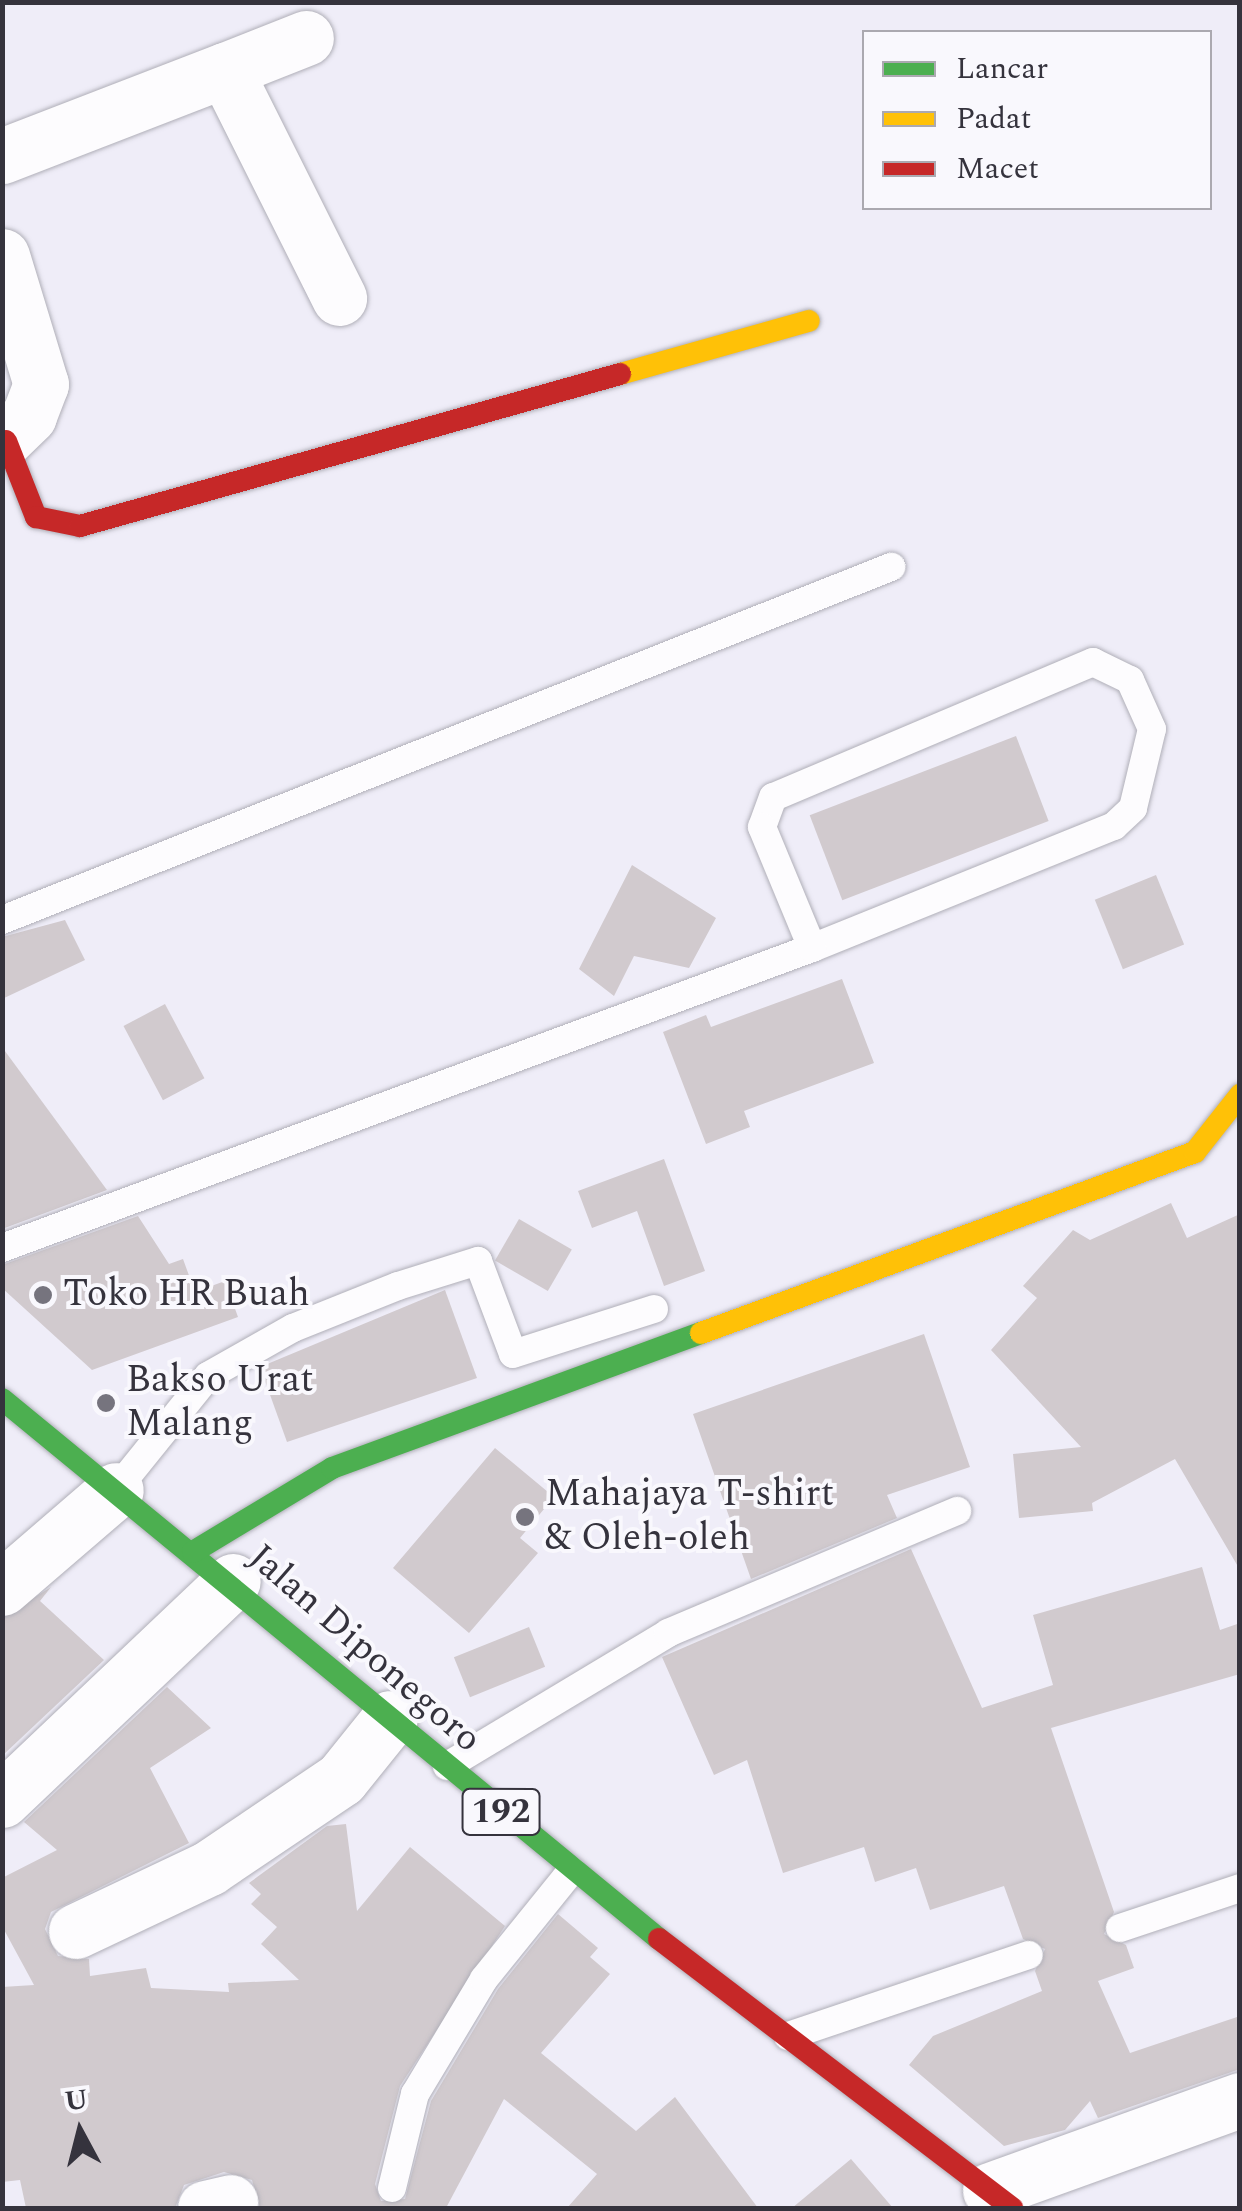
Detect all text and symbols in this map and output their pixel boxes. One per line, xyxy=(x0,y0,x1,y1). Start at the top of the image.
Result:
legend xyxy=(862,30,1212,210)
text: Lancar xyxy=(956,46,1048,92)
text: Padat xyxy=(956,96,1031,142)
text: Macet xyxy=(956,146,1039,192)
place label: Toko HR Buah xyxy=(63,1272,310,1318)
marker: Toko HR Buah xyxy=(32,1284,54,1306)
place label: Bakso Urat Malang xyxy=(126,1358,314,1448)
marker: Bakso Urat Malang xyxy=(95,1392,117,1414)
place label: Mahajaya T-shirt & Oleh-oleh xyxy=(545,1472,834,1562)
marker: Mahajaya T-shirt & Oleh-oleh xyxy=(514,1506,536,1528)
street label: Jalan Diponegoro xyxy=(238,1535,490,1763)
road number: 192 xyxy=(461,1782,541,1842)
text: U xyxy=(62,2078,91,2123)
north arrow xyxy=(30,2081,130,2181)

